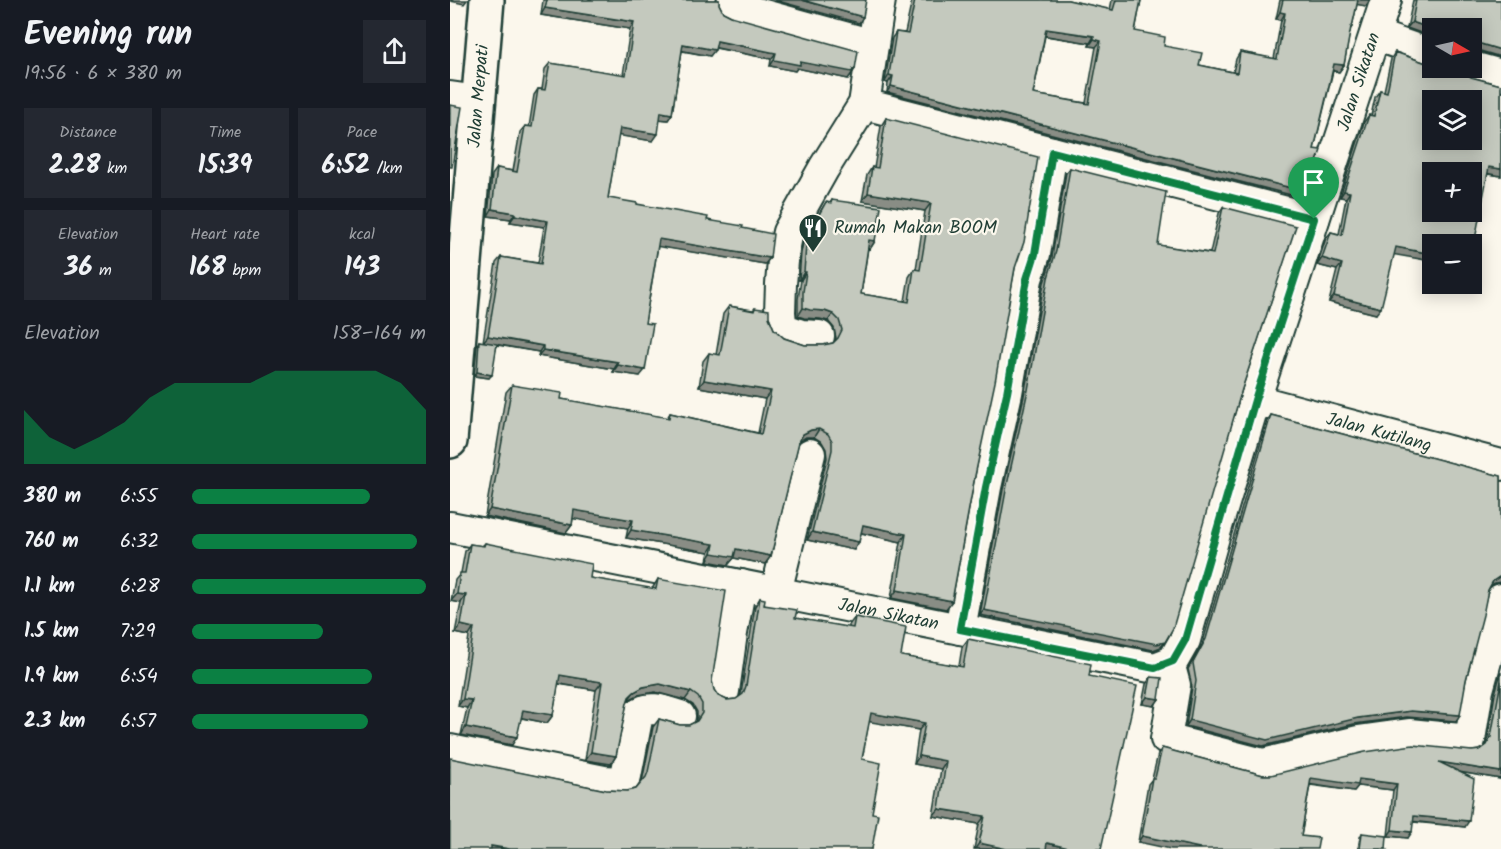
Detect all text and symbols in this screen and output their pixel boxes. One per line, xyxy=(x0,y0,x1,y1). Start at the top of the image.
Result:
text: Evening run xyxy=(24,9,192,62)
north arrow xyxy=(1422,18,1482,78)
map controls xyxy=(1422,18,1482,294)
button: share xyxy=(363,20,426,83)
street label: Jalan Sikatan xyxy=(1329,29,1389,135)
street label: Jalan Merpati xyxy=(460,43,498,149)
text: 19:56 · 6 × 380 m xyxy=(24,58,182,90)
button: layers xyxy=(1422,90,1482,150)
text: Distance xyxy=(59,120,117,145)
text: Time xyxy=(209,120,241,145)
text: Pace xyxy=(347,120,377,145)
text: 2.28 xyxy=(49,145,101,187)
text: 15:39 xyxy=(198,145,252,187)
text: 6:52 xyxy=(321,145,370,187)
text: km xyxy=(101,156,127,181)
text: /km xyxy=(370,156,403,181)
pin xyxy=(1288,157,1339,219)
button: + xyxy=(1422,162,1482,222)
icon: arrive xyxy=(1297,166,1330,199)
restaurant icon: Rumah Makan BOOM xyxy=(797,212,829,254)
place label: Rumah Makan BOOM xyxy=(834,214,998,243)
text: Elevation xyxy=(58,222,118,247)
text: Heart rate xyxy=(190,222,260,247)
text: kcal xyxy=(349,222,375,247)
button: − xyxy=(1422,234,1482,294)
text: 36 xyxy=(64,247,93,289)
text: 168 xyxy=(189,247,226,289)
text: 143 xyxy=(344,247,380,289)
text: m xyxy=(93,258,112,283)
text: bpm xyxy=(226,258,261,283)
text: Elevation xyxy=(24,318,100,350)
text: 158–164 m xyxy=(332,318,426,350)
street label: Jalan Kutilang xyxy=(1323,405,1435,461)
text: 380 m xyxy=(24,481,81,513)
text: 6:55 xyxy=(120,481,158,513)
text: 760 m xyxy=(24,526,79,558)
text: 6:32 xyxy=(120,526,159,558)
text: 1.1 km xyxy=(24,571,75,603)
text: 6:28 xyxy=(120,571,160,603)
street label: Jalan Sikatan xyxy=(835,590,941,639)
text: 1.5 km xyxy=(24,616,79,648)
text: 7:29 xyxy=(120,616,156,648)
text: 1.9 km xyxy=(24,661,79,693)
text: 6:54 xyxy=(120,661,158,693)
text: 2.3 km xyxy=(24,706,85,738)
text: 6:57 xyxy=(120,706,156,738)

